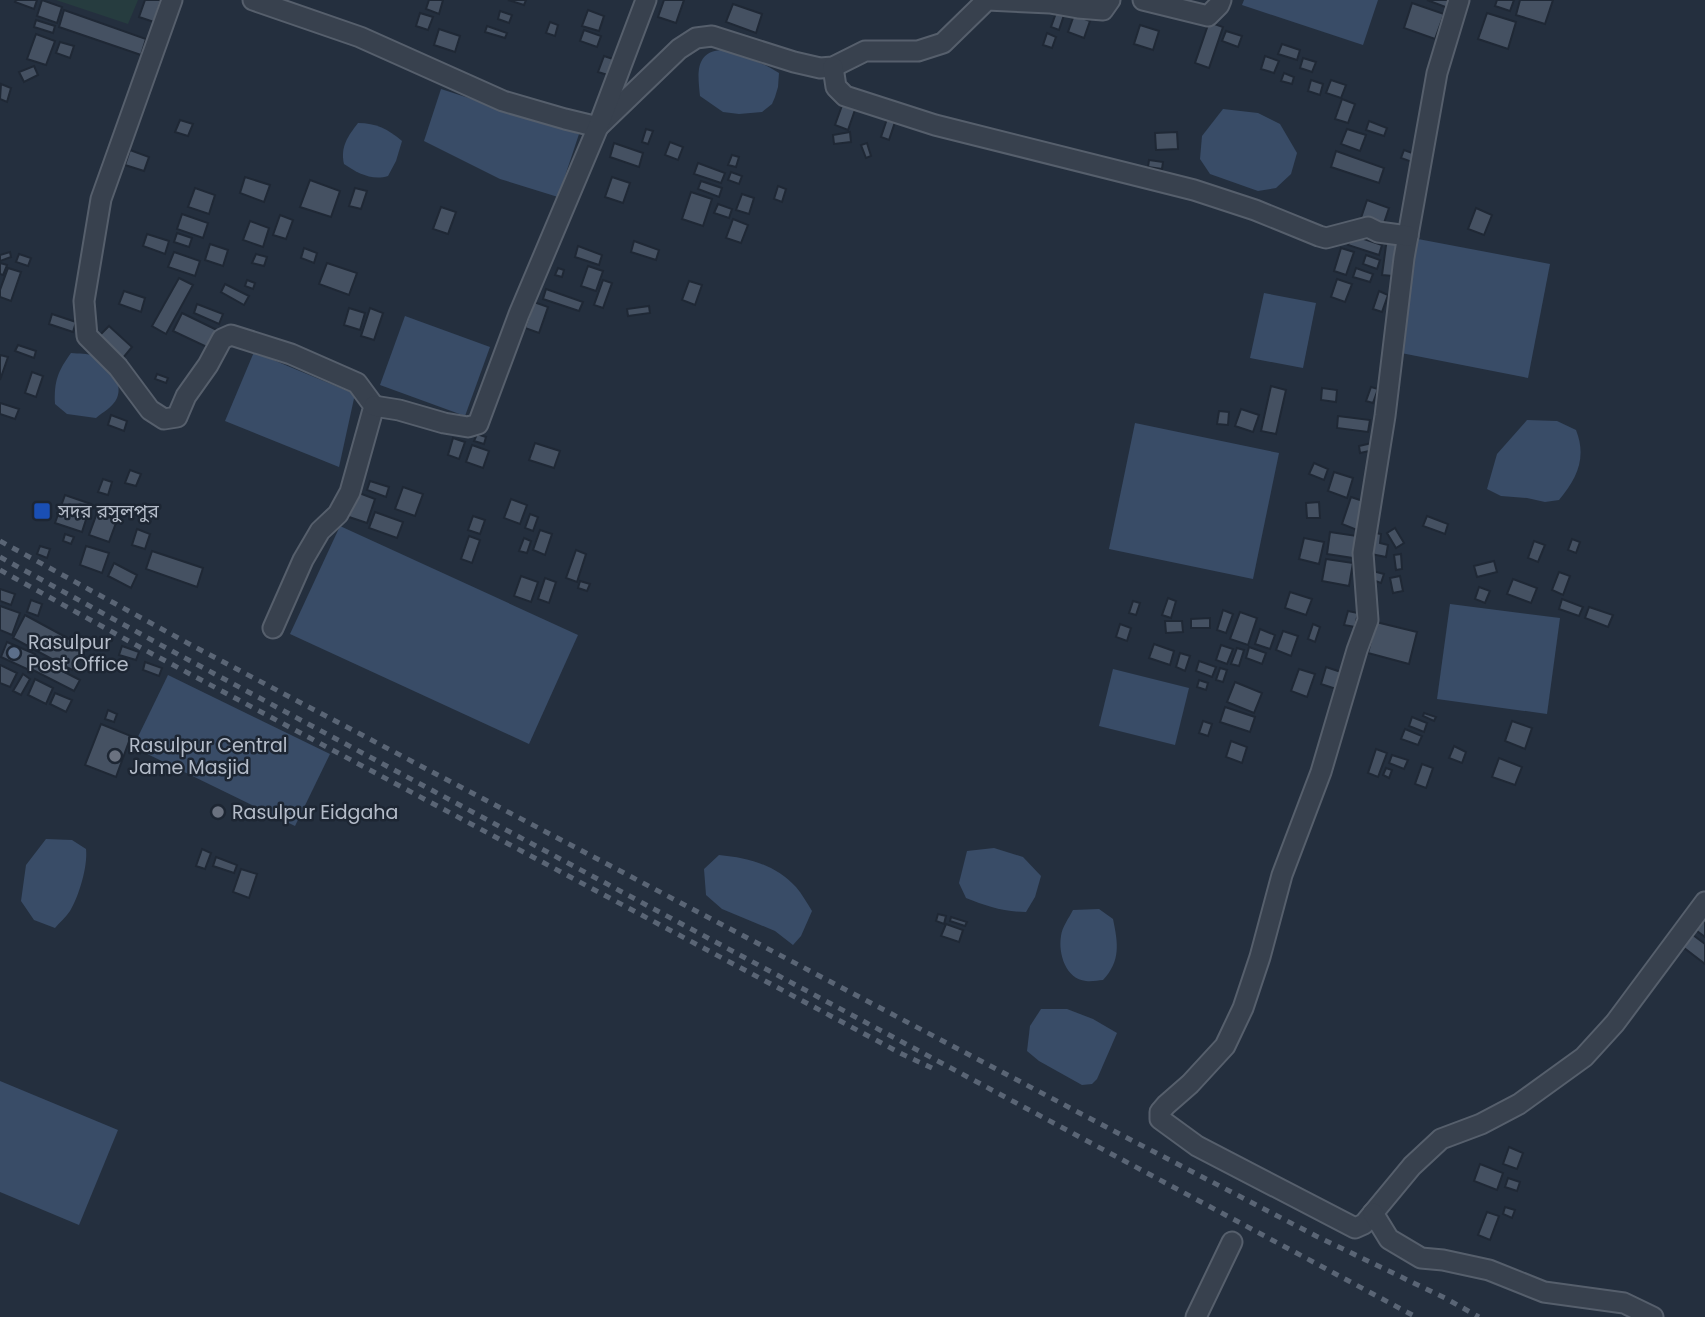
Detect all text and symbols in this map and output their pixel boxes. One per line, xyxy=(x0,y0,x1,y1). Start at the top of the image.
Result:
place label: সদর রসুলপুর xyxy=(57,498,159,525)
marker: সদর রসুলপুর xyxy=(32,501,52,521)
place label: Rasulpur Post Office xyxy=(28,629,129,678)
marker: Rasulpur Post Office xyxy=(6,645,22,661)
place label: Rasulpur Central Jame Masjid xyxy=(129,732,287,781)
marker: Rasulpur Central Jame Masjid xyxy=(107,748,123,764)
place label: Rasulpur Eidgaha xyxy=(232,799,398,826)
marker: Rasulpur Eidgaha xyxy=(210,804,226,820)

